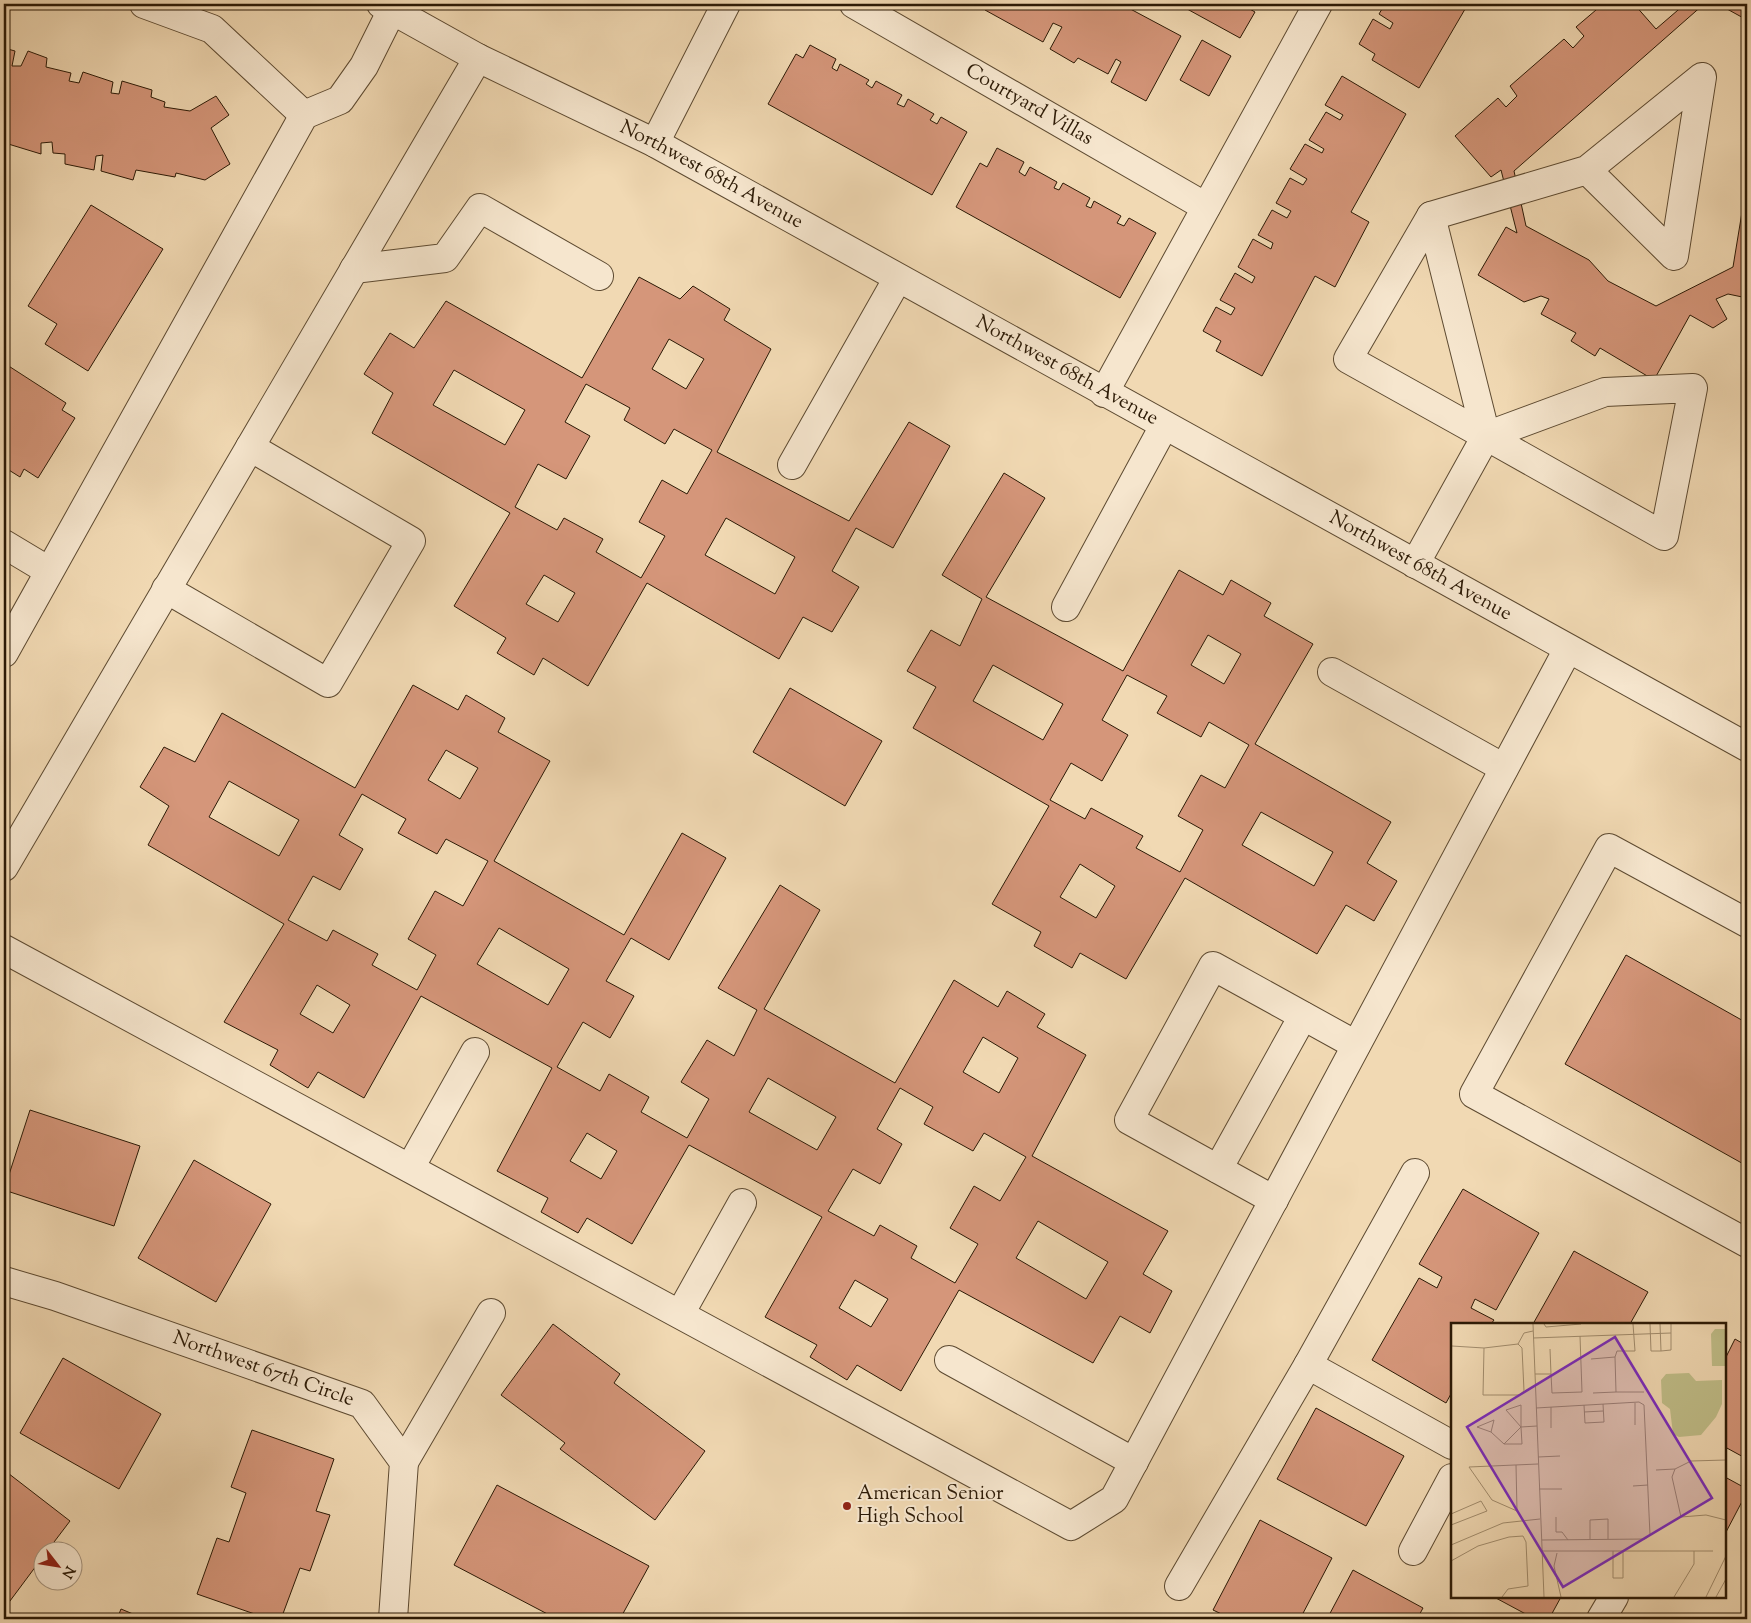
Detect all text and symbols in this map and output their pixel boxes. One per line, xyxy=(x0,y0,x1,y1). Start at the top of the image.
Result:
street label: Courtyard Villas xyxy=(960,57,1098,153)
street label: Northwest 68th Avenue xyxy=(615,114,808,237)
street label: Northwest 68th Avenue xyxy=(970,309,1164,433)
street label: Northwest 68th Avenue xyxy=(1324,504,1517,629)
inset map xyxy=(1451,1323,1726,1598)
street label: Northwest 67th Circle xyxy=(169,1324,358,1415)
place label: American Senior High School xyxy=(857,1480,1004,1532)
marker: American Senior High School xyxy=(841,1500,853,1512)
north arrow xyxy=(32,1540,82,1590)
text: N xyxy=(56,1562,79,1582)

